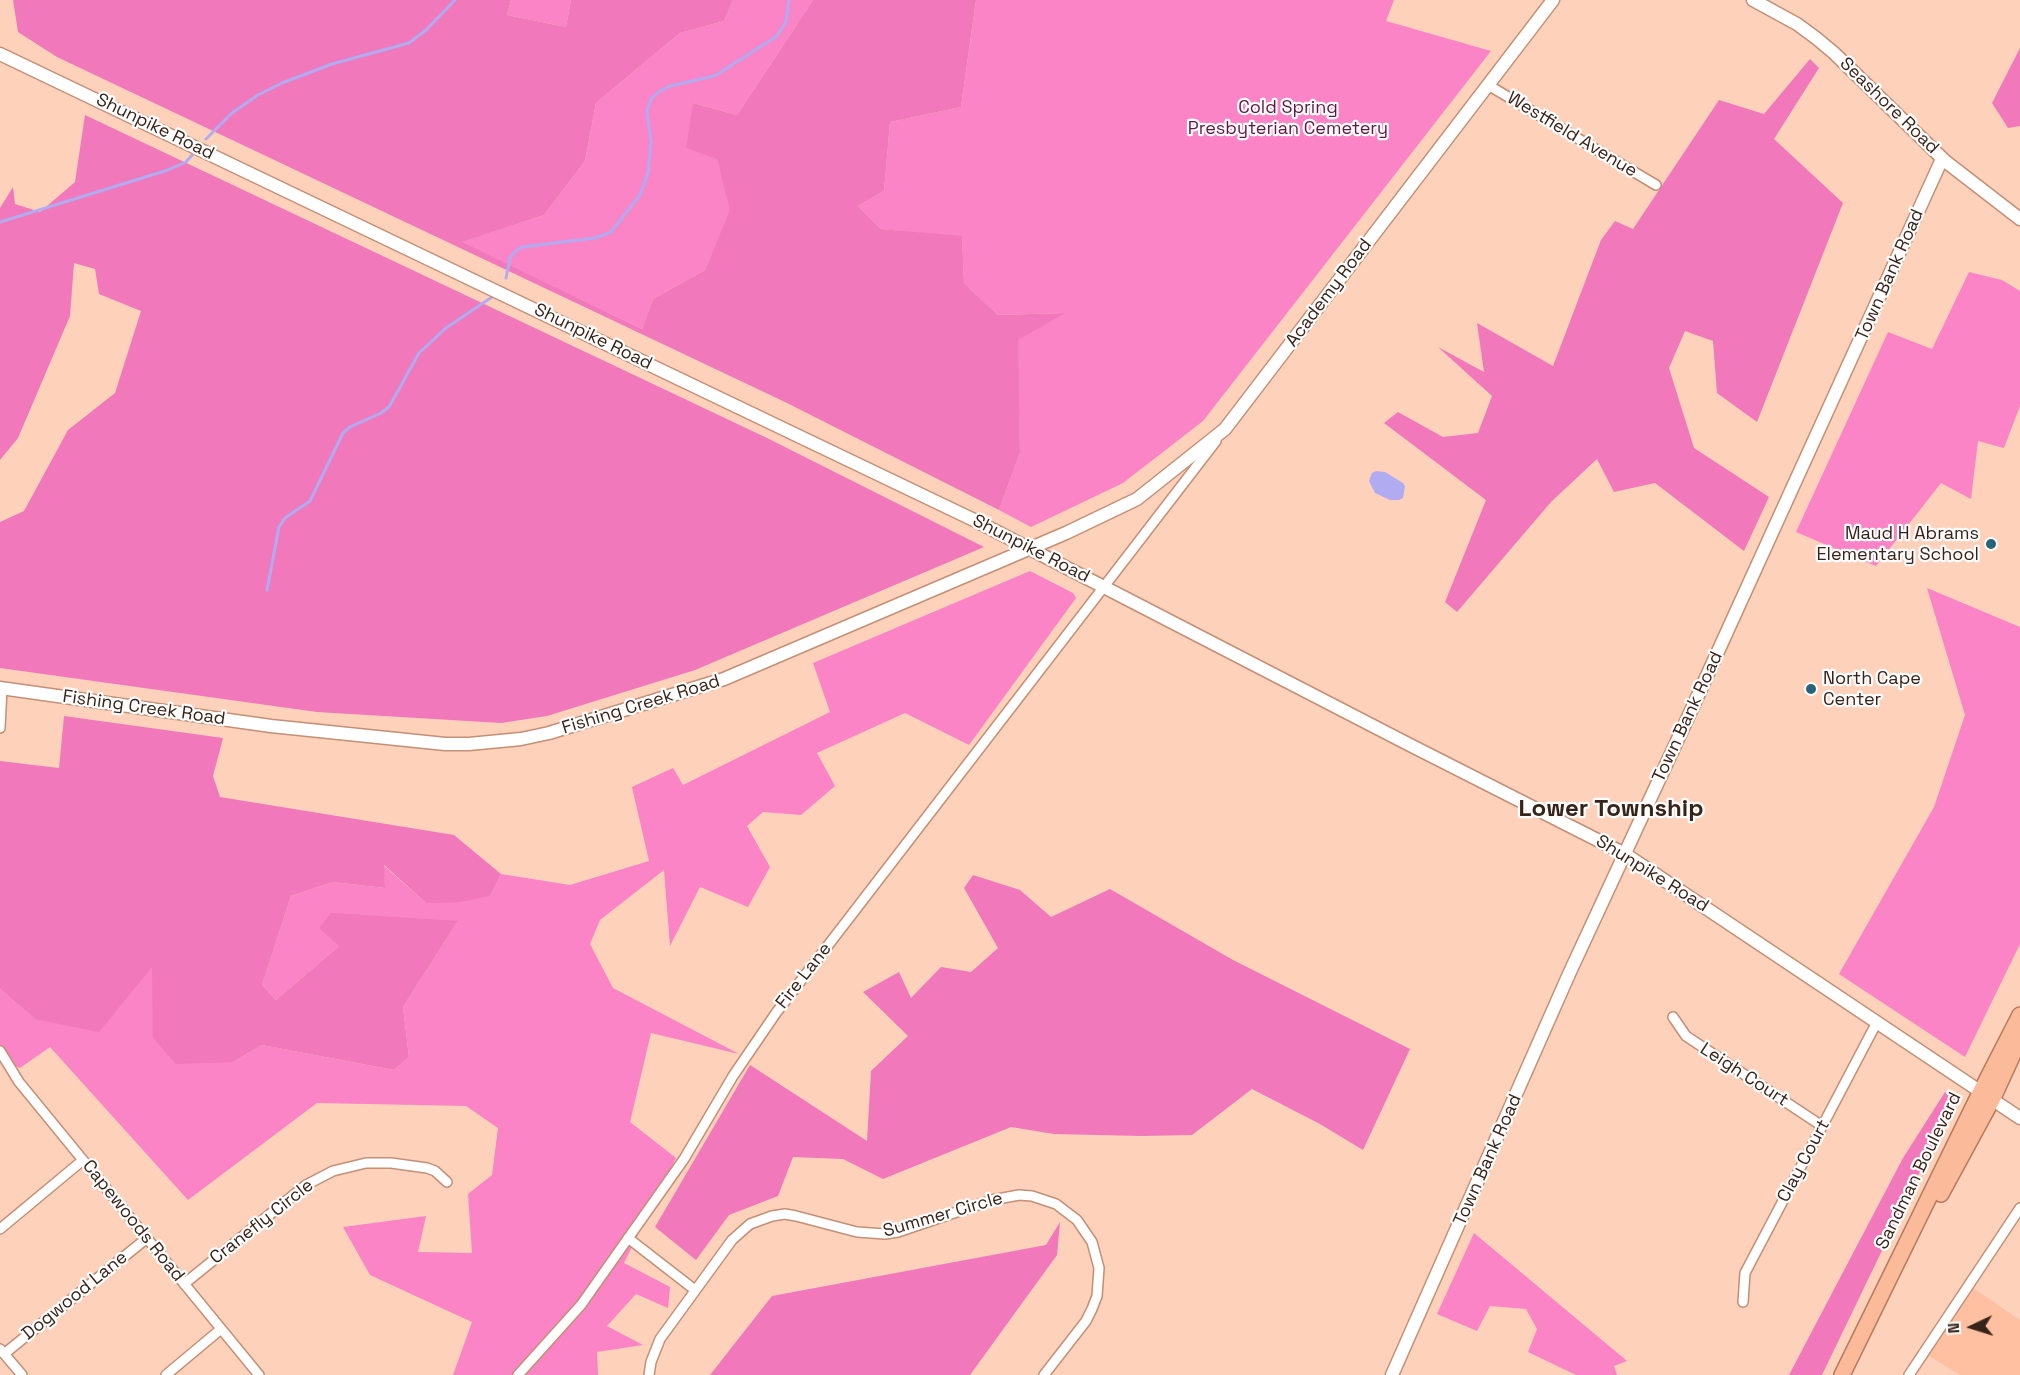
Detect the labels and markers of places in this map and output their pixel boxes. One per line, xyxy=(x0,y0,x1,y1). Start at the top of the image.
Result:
place label: Maud H Abrams Elementary School xyxy=(1816,523,1979,566)
marker: Maud H Abrams Elementary School xyxy=(1984,537,1998,551)
place label: North Cape Center xyxy=(1823,668,1921,710)
marker: North Cape Center xyxy=(1804,682,1818,696)

